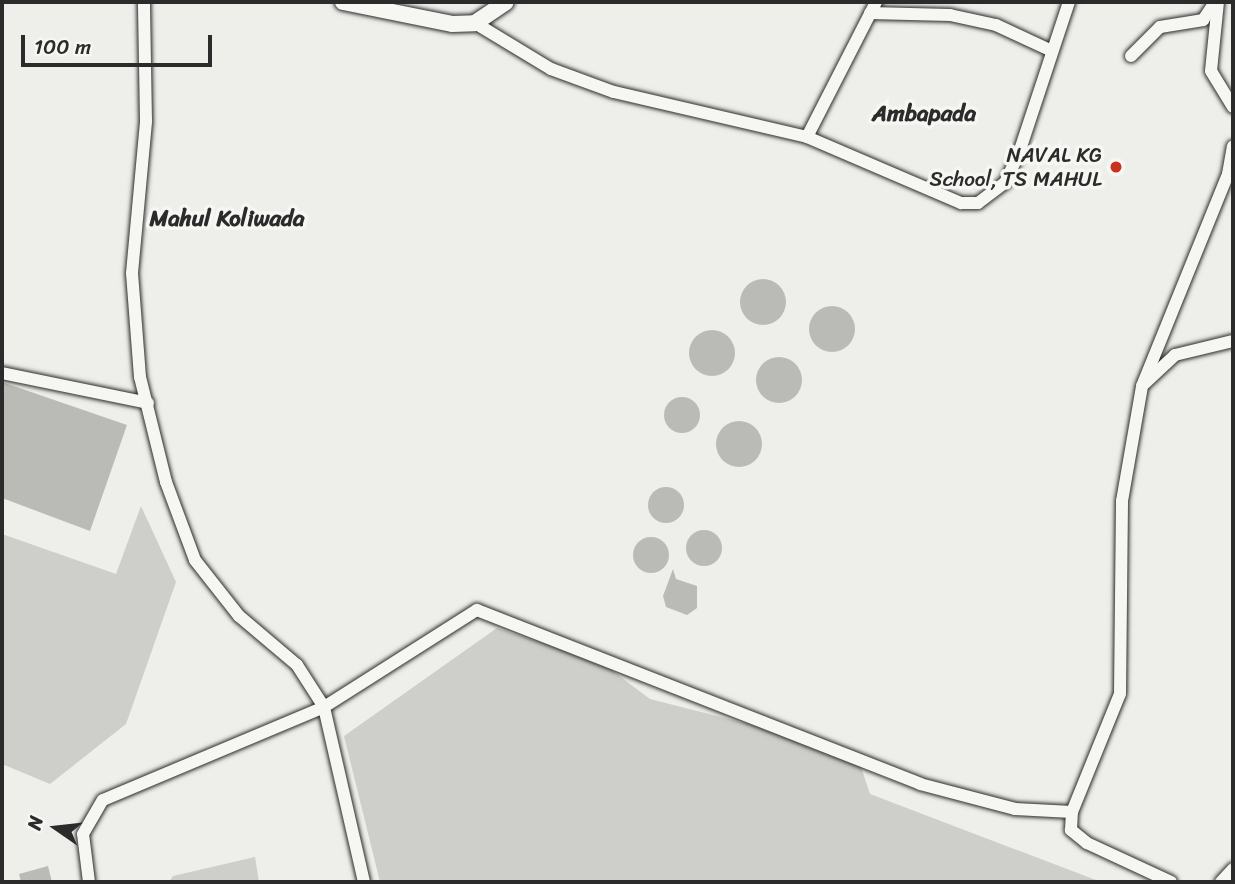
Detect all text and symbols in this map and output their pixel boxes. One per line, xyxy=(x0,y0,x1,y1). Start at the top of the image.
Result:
scale bar xyxy=(24,21,215,65)
text: 100 m xyxy=(34,28,91,66)
district label: Ambapada xyxy=(872,100,976,128)
place label: NAVAL KG School, TS MAHUL xyxy=(929,142,1102,192)
marker: NAVAL KG School, TS MAHUL xyxy=(1108,159,1124,175)
district label: Mahul Koliwada xyxy=(149,205,305,233)
north arrow xyxy=(21,793,91,863)
text: N xyxy=(18,812,53,833)

